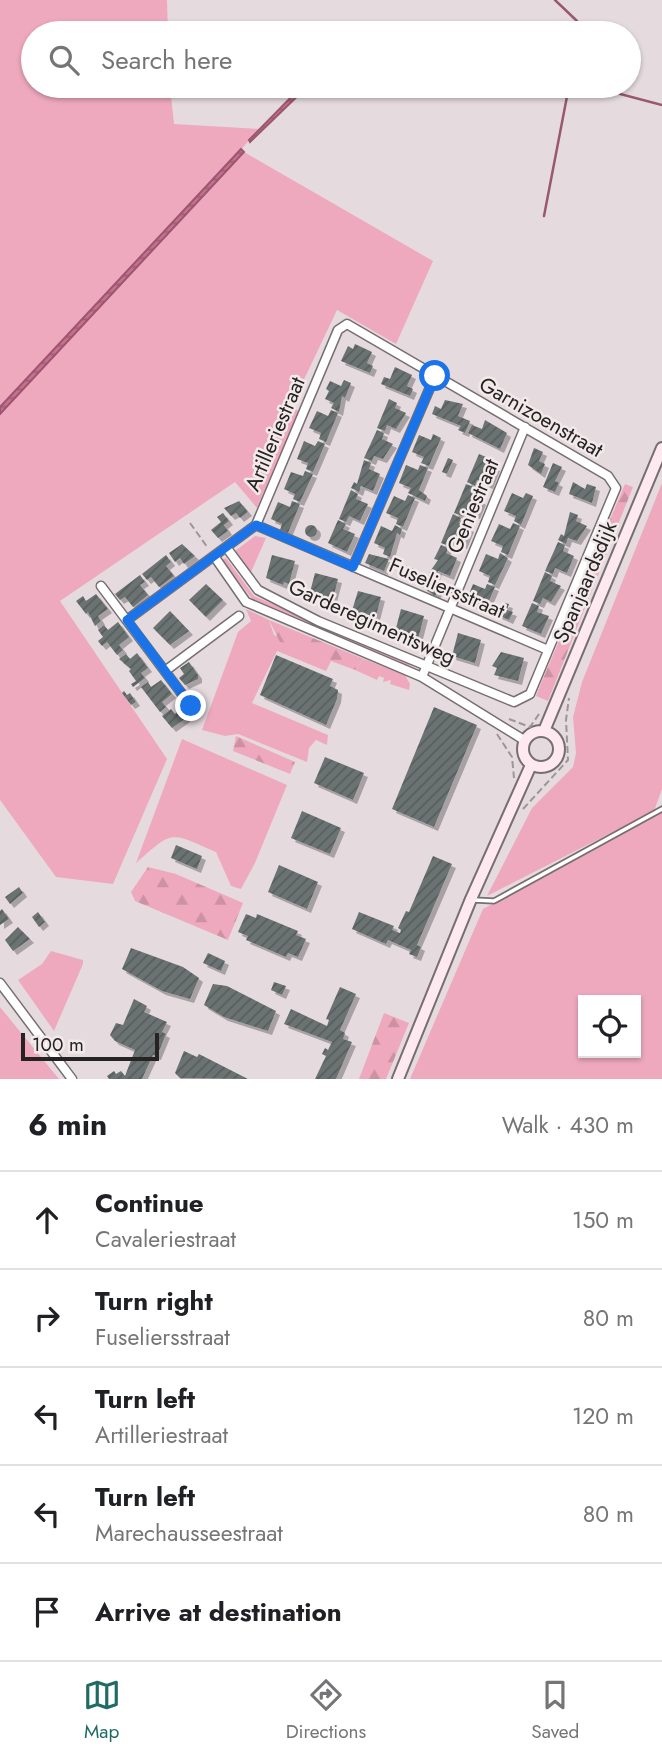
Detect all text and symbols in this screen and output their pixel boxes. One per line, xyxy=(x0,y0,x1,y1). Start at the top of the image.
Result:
search box xyxy=(21,21,641,98)
icon: search xyxy=(45,41,83,79)
text: Search here xyxy=(101,41,233,79)
route start xyxy=(419,360,450,391)
street label: Garnizoenstraat xyxy=(473,369,609,465)
street label: Artilleriestraat xyxy=(237,372,313,496)
street label: Geniestraat xyxy=(440,454,506,558)
street label: Spanjaardsdijk xyxy=(546,516,624,648)
street label: Fuseliersstraat xyxy=(384,550,510,626)
street label: Garderegimentsweg xyxy=(284,572,460,672)
route end xyxy=(175,690,206,721)
map controls xyxy=(578,995,641,1058)
button: locate xyxy=(578,995,641,1058)
scale bar xyxy=(21,1030,159,1062)
text: 100 m xyxy=(32,1031,84,1058)
text: 6 min xyxy=(28,1103,107,1146)
text: Walk · 430 m xyxy=(502,1108,634,1142)
text: Continue xyxy=(95,1184,204,1222)
icon: ahead xyxy=(28,1201,66,1239)
text: 150 m xyxy=(572,1203,634,1237)
text: Cavaleriestraat xyxy=(95,1222,236,1256)
text: Turn right xyxy=(95,1282,213,1320)
icon: right xyxy=(28,1299,66,1337)
text: 80 m xyxy=(583,1301,634,1335)
text: Fuseliersstraat xyxy=(95,1320,230,1354)
text: Turn left xyxy=(95,1380,195,1418)
icon: left xyxy=(28,1397,66,1435)
text: 120 m xyxy=(572,1399,634,1433)
text: Artilleriestraat xyxy=(95,1418,228,1452)
text: Turn left xyxy=(95,1478,195,1516)
icon: left xyxy=(28,1495,66,1533)
text: 80 m xyxy=(583,1497,634,1531)
text: Marechausseestraat xyxy=(95,1516,283,1550)
icon: arrive xyxy=(28,1593,66,1631)
text: Arrive at destination xyxy=(95,1593,342,1631)
tab: Map xyxy=(83,1676,121,1745)
tab: Directions xyxy=(286,1676,366,1745)
tab: Saved xyxy=(531,1676,579,1745)

